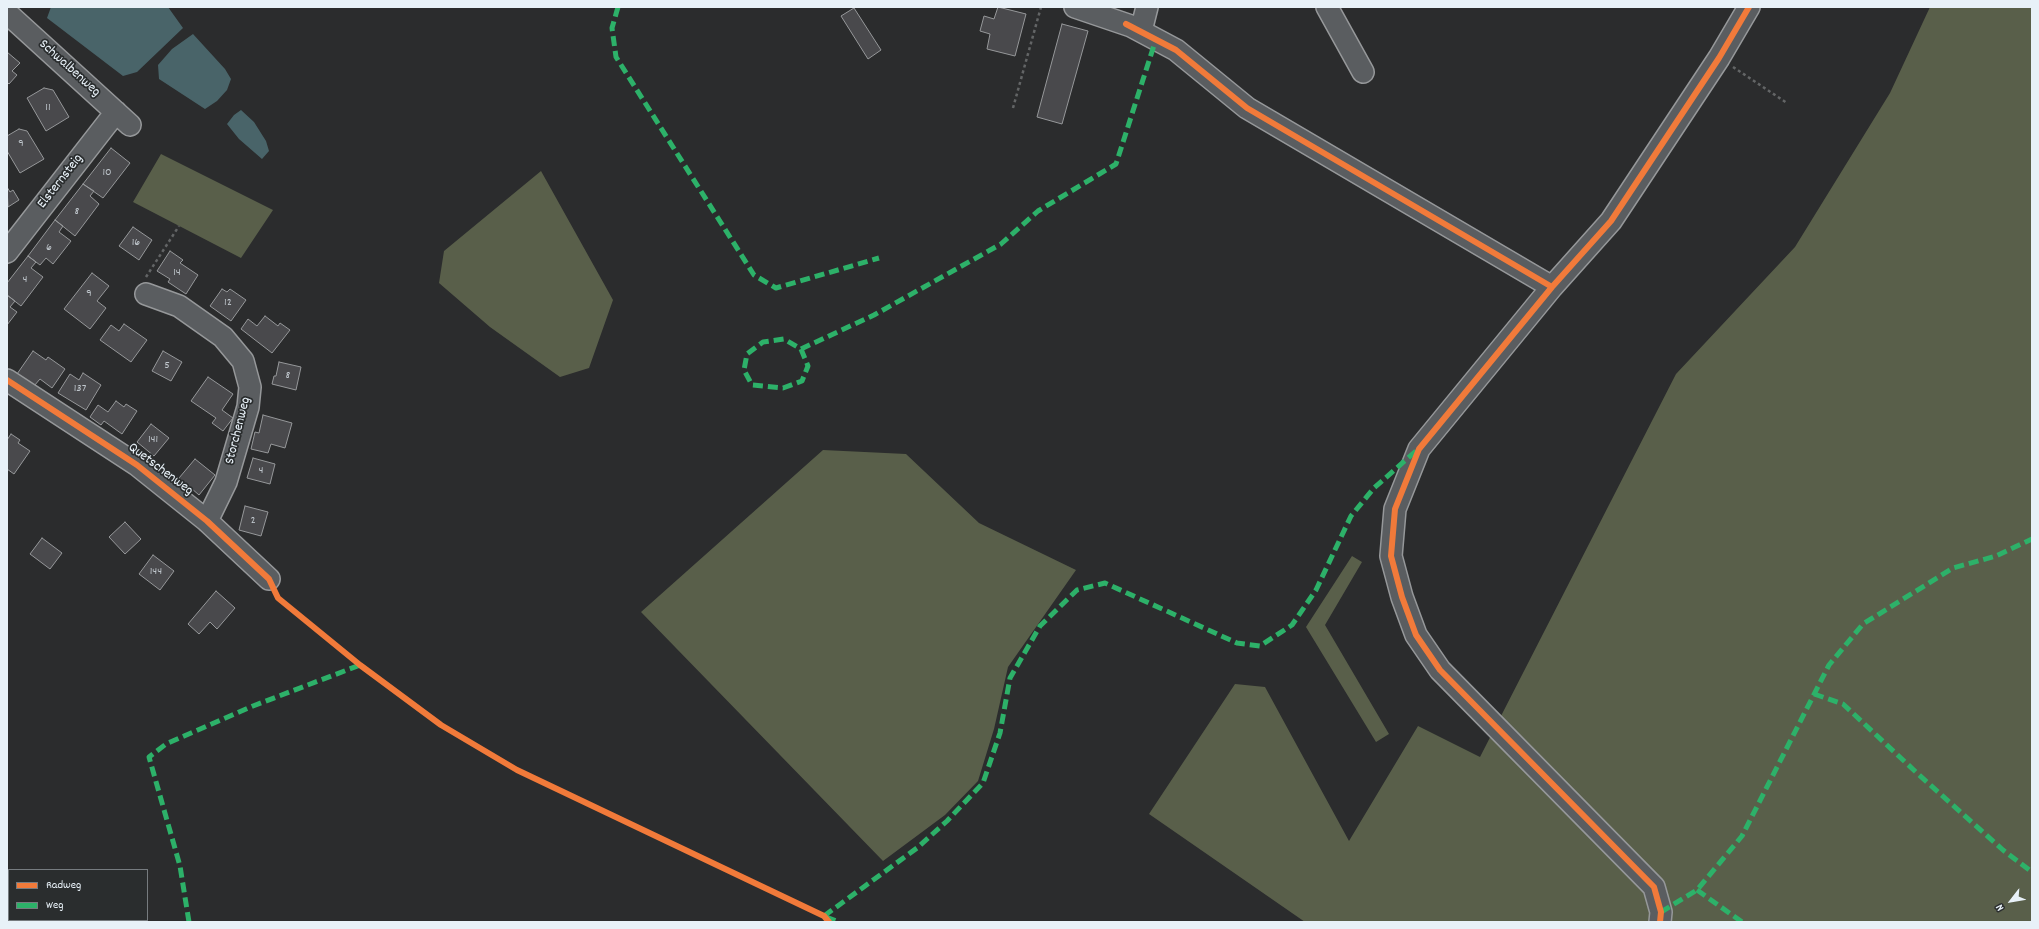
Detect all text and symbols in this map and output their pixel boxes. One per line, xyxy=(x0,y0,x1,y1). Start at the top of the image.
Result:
street label: Schwalbenweg xyxy=(35,37,103,101)
house number: 11 xyxy=(45,101,51,115)
house number: 9 xyxy=(18,137,24,151)
street label: Elsternsteig xyxy=(35,151,87,213)
house number: 10 xyxy=(102,166,112,180)
house number: 8 xyxy=(75,205,79,219)
house number: 16 xyxy=(132,236,140,250)
house number: 6 xyxy=(46,241,52,255)
house number: 14 xyxy=(173,266,181,280)
house number: 4 xyxy=(23,273,27,287)
house number: 9 xyxy=(86,287,92,301)
house number: 12 xyxy=(224,296,232,310)
house number: 5 xyxy=(164,359,170,373)
house number: 8 xyxy=(286,369,290,383)
house number: 137 xyxy=(74,382,86,396)
street label: Storchenweg xyxy=(223,396,255,466)
house number: 141 xyxy=(148,433,158,447)
street label: Quetschenweg xyxy=(124,440,196,500)
house number: 4 xyxy=(259,464,263,478)
house number: 2 xyxy=(250,514,256,528)
house number: 144 xyxy=(150,565,162,579)
legend xyxy=(8,869,148,921)
text: Radweg xyxy=(46,877,81,894)
north arrow xyxy=(1991,881,2031,921)
text: Weg xyxy=(46,897,63,914)
text: N xyxy=(1992,901,2009,914)

